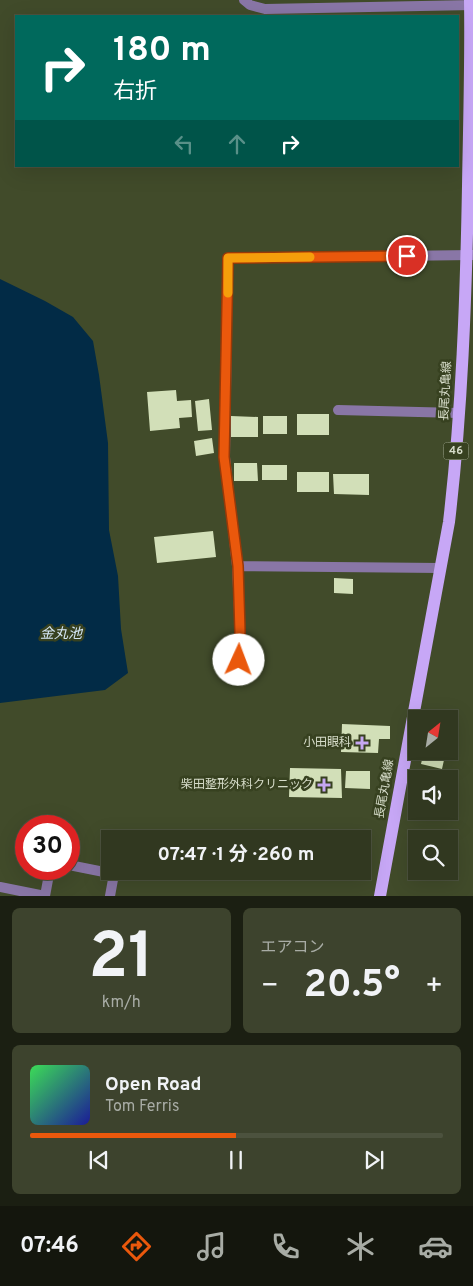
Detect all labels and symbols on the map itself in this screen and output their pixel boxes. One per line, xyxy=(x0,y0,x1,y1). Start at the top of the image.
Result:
pin xyxy=(386,235,428,277)
street label: 長尾丸亀線 xyxy=(436,361,456,421)
road number: 46 xyxy=(444,442,468,460)
water label: 金丸池 xyxy=(40,626,84,643)
position arrow xyxy=(212,633,264,685)
north arrow xyxy=(408,710,458,760)
place label: 小田眼科 xyxy=(303,735,351,751)
marker: 小田眼科 xyxy=(355,736,369,750)
street label: 長尾丸亀線 xyxy=(372,758,398,820)
place label: 柴田整形外科クリニック xyxy=(181,777,313,793)
marker: 柴田整形外科クリニック xyxy=(317,778,331,792)
speed limit sign: 30 xyxy=(15,815,80,880)

